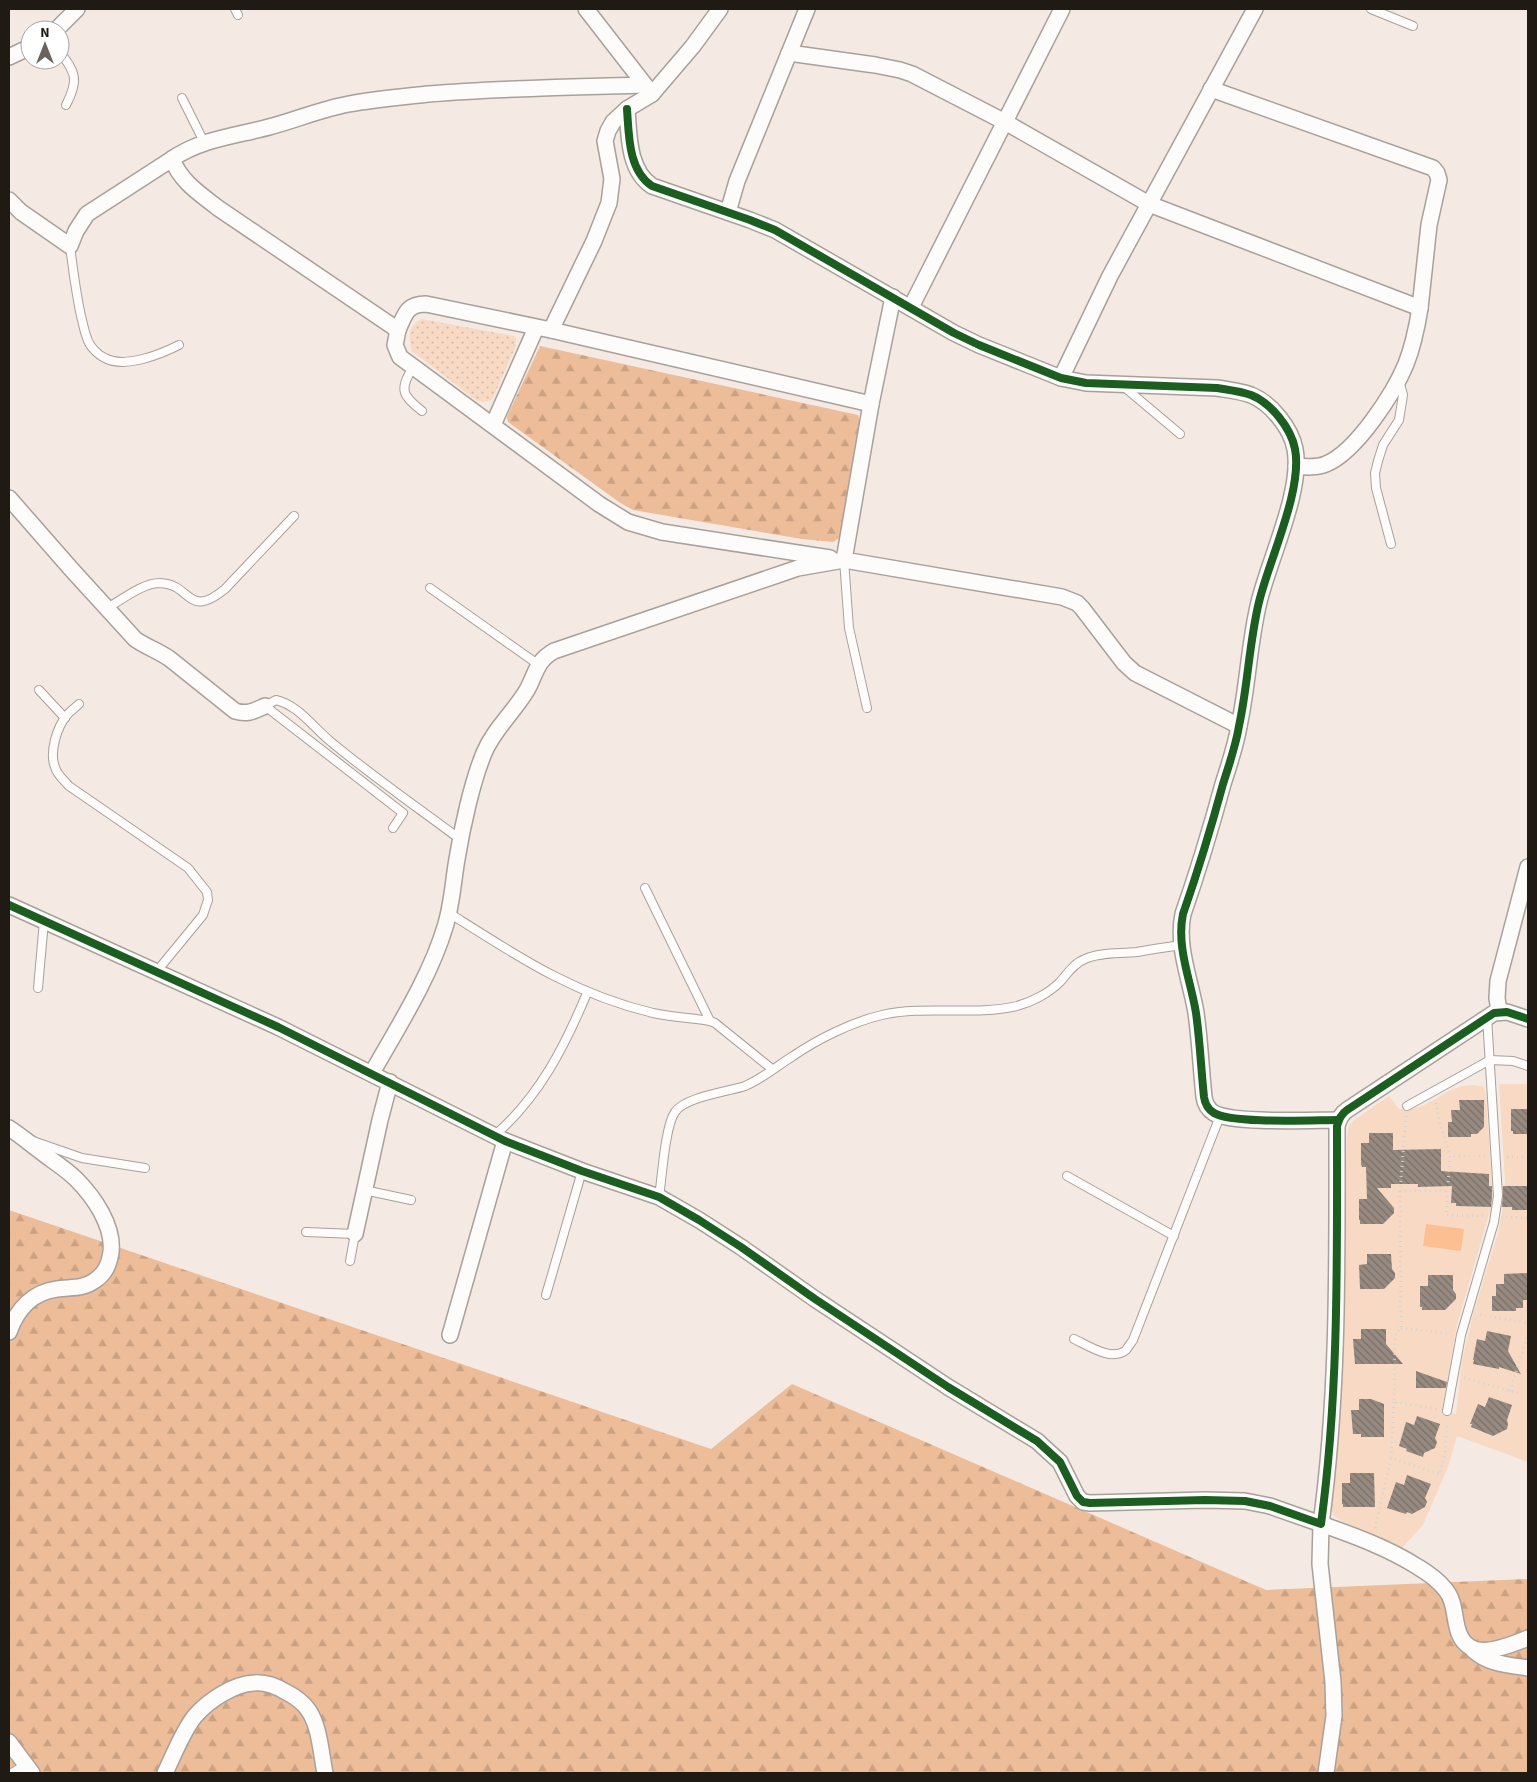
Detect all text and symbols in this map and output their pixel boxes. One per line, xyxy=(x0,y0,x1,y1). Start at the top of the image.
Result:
north arrow xyxy=(20,20,70,70)
text: N xyxy=(40,23,50,43)

